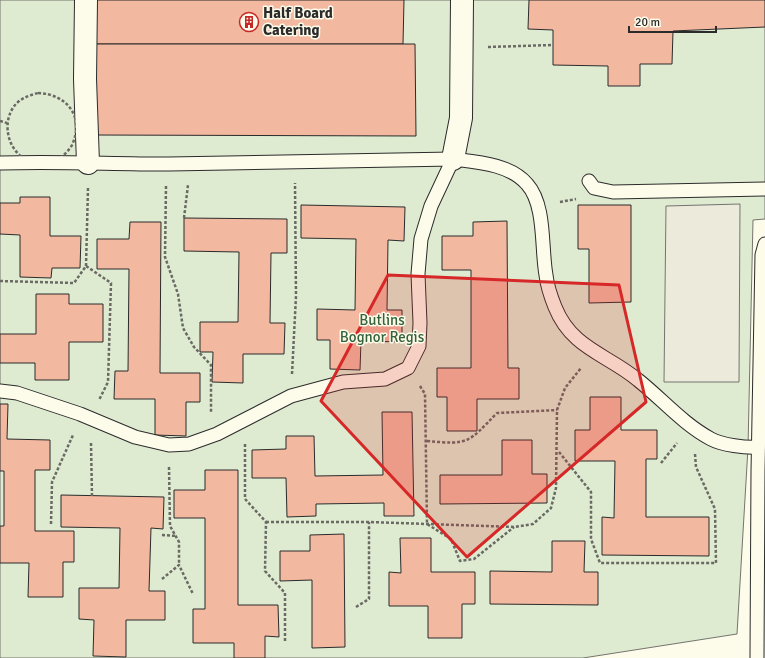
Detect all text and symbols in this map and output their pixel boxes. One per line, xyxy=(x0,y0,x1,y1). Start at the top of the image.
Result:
place label: Half Board Catering xyxy=(263,4,333,39)
scale bar xyxy=(629,8,716,34)
building icon: Half Board Catering xyxy=(238,11,260,33)
text: 20 m xyxy=(635,15,660,30)
park label: Butlins Bognor Regis xyxy=(340,311,425,346)

